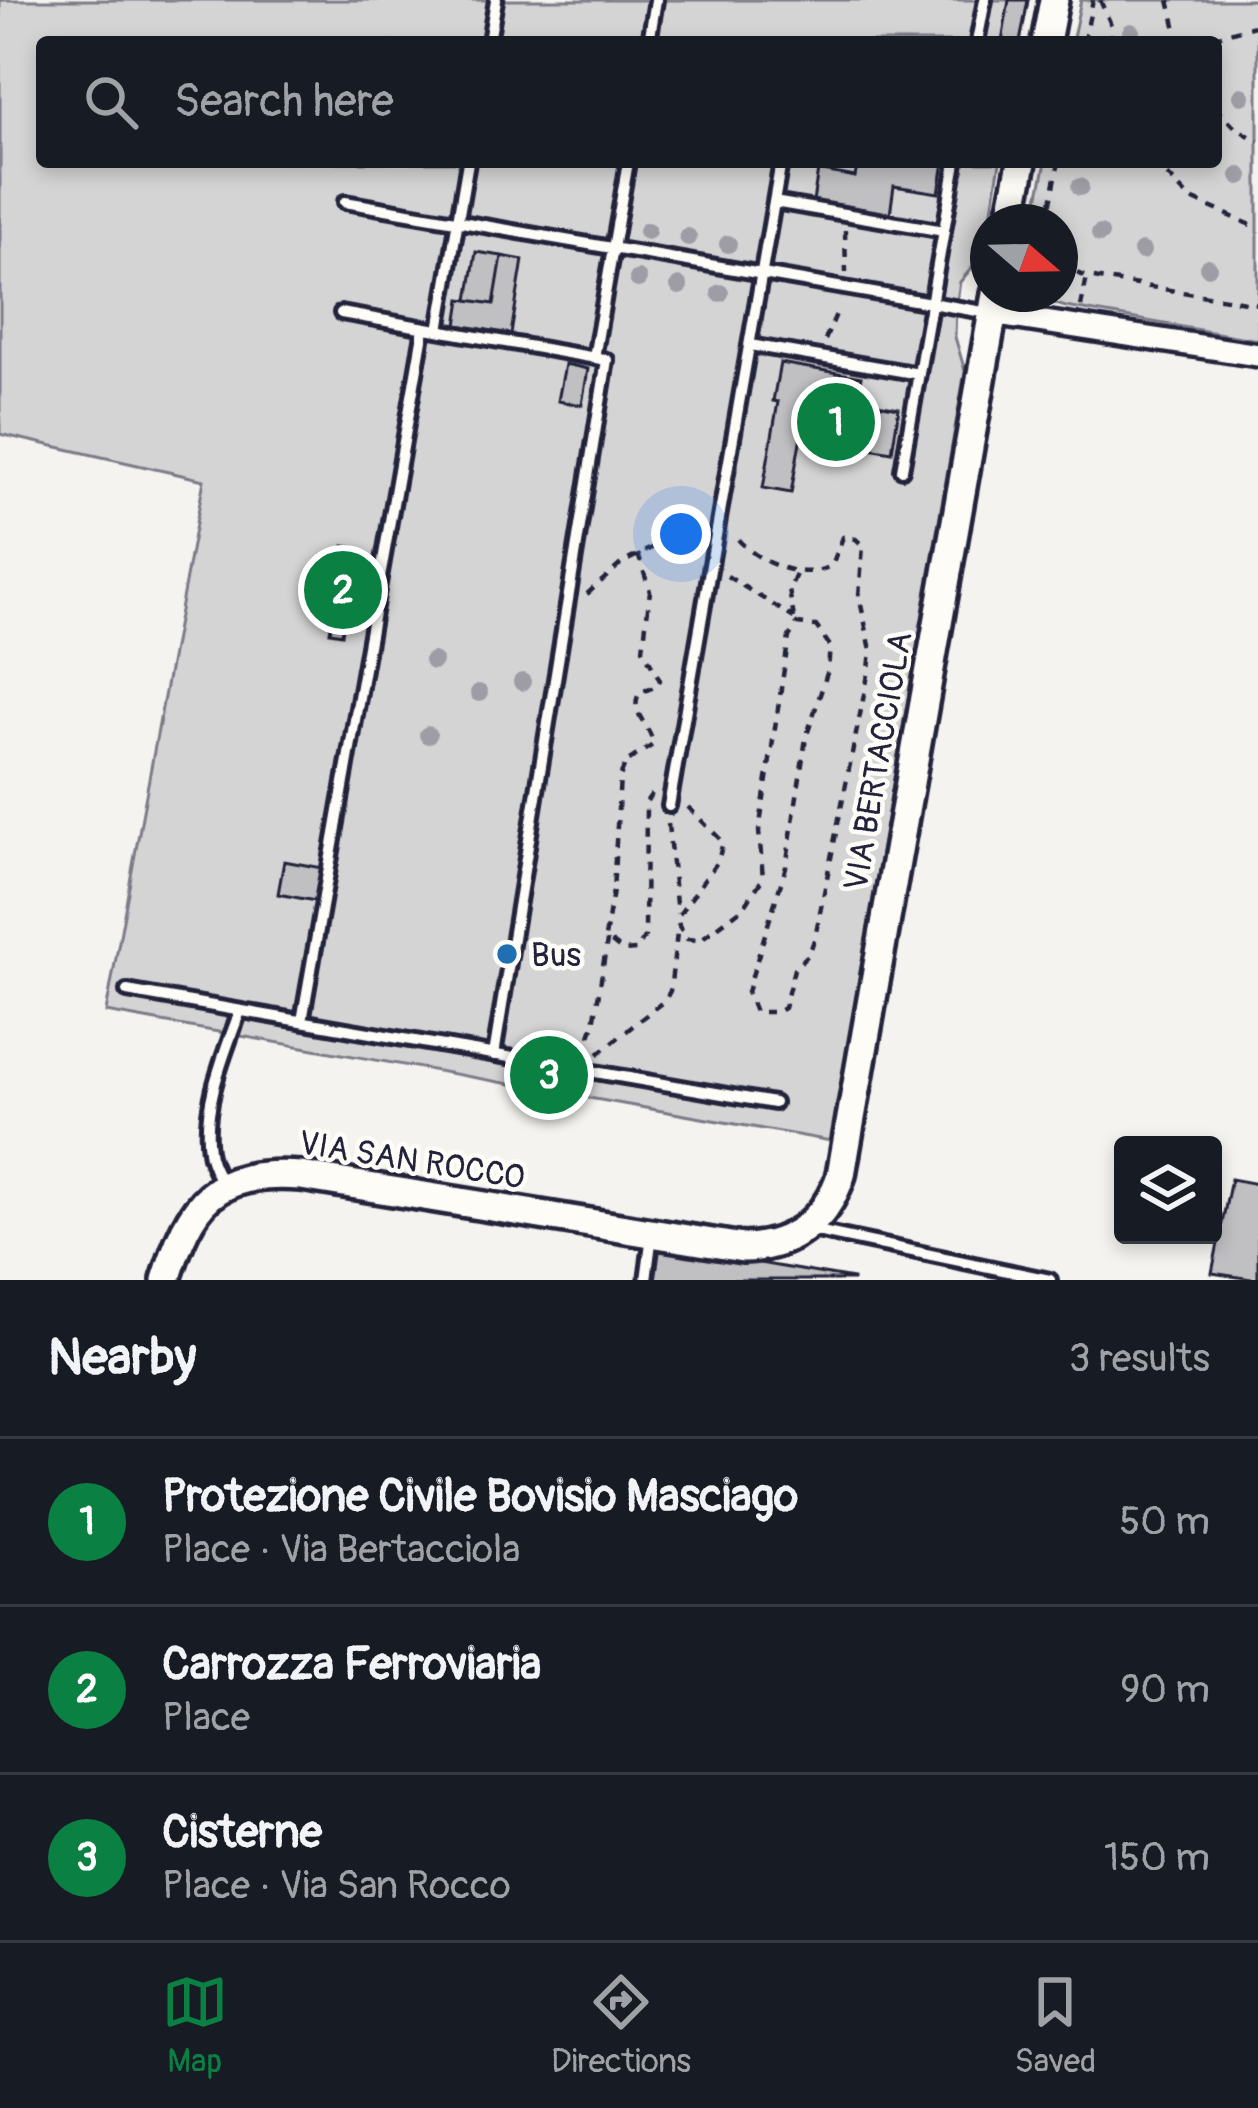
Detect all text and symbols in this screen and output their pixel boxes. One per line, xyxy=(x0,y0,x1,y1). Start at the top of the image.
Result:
search box xyxy=(36,36,1222,168)
icon: search xyxy=(78,69,144,135)
text: Search here xyxy=(174,74,394,130)
north arrow xyxy=(970,204,1078,312)
pin: 1 xyxy=(797,377,875,467)
your location xyxy=(651,504,711,564)
pin: 2 xyxy=(304,545,382,635)
street label: VIA BERTACCIOLA xyxy=(836,629,921,894)
place label: Bus xyxy=(531,935,581,976)
marker: Bus xyxy=(494,941,520,967)
pin: 3 xyxy=(510,1030,588,1120)
street label: VIA SAN ROCCO xyxy=(296,1122,528,1199)
map controls xyxy=(1114,1136,1222,1244)
button: layers xyxy=(1114,1136,1222,1244)
text: Nearby xyxy=(48,1326,196,1390)
text: 3 results xyxy=(1069,1334,1210,1383)
text: Protezione Civile Bovisio Masciago xyxy=(162,1469,798,1525)
text: 1 xyxy=(79,1497,95,1546)
text: 50 m xyxy=(1119,1497,1210,1546)
text: Place · Via Bertacciola xyxy=(162,1525,520,1574)
text: Carrozza Ferroviaria xyxy=(162,1637,541,1693)
text: 2 xyxy=(76,1665,98,1714)
text: 90 m xyxy=(1120,1665,1210,1714)
text: Place xyxy=(162,1693,250,1742)
text: Cisterne xyxy=(162,1805,322,1861)
text: 3 xyxy=(76,1833,98,1882)
text: 150 m xyxy=(1104,1833,1210,1882)
text: Place · Via San Rocco xyxy=(162,1861,511,1910)
tab: Map xyxy=(162,1969,228,2082)
tab: Directions xyxy=(551,1969,691,2082)
tab: Saved xyxy=(1014,1969,1096,2082)

